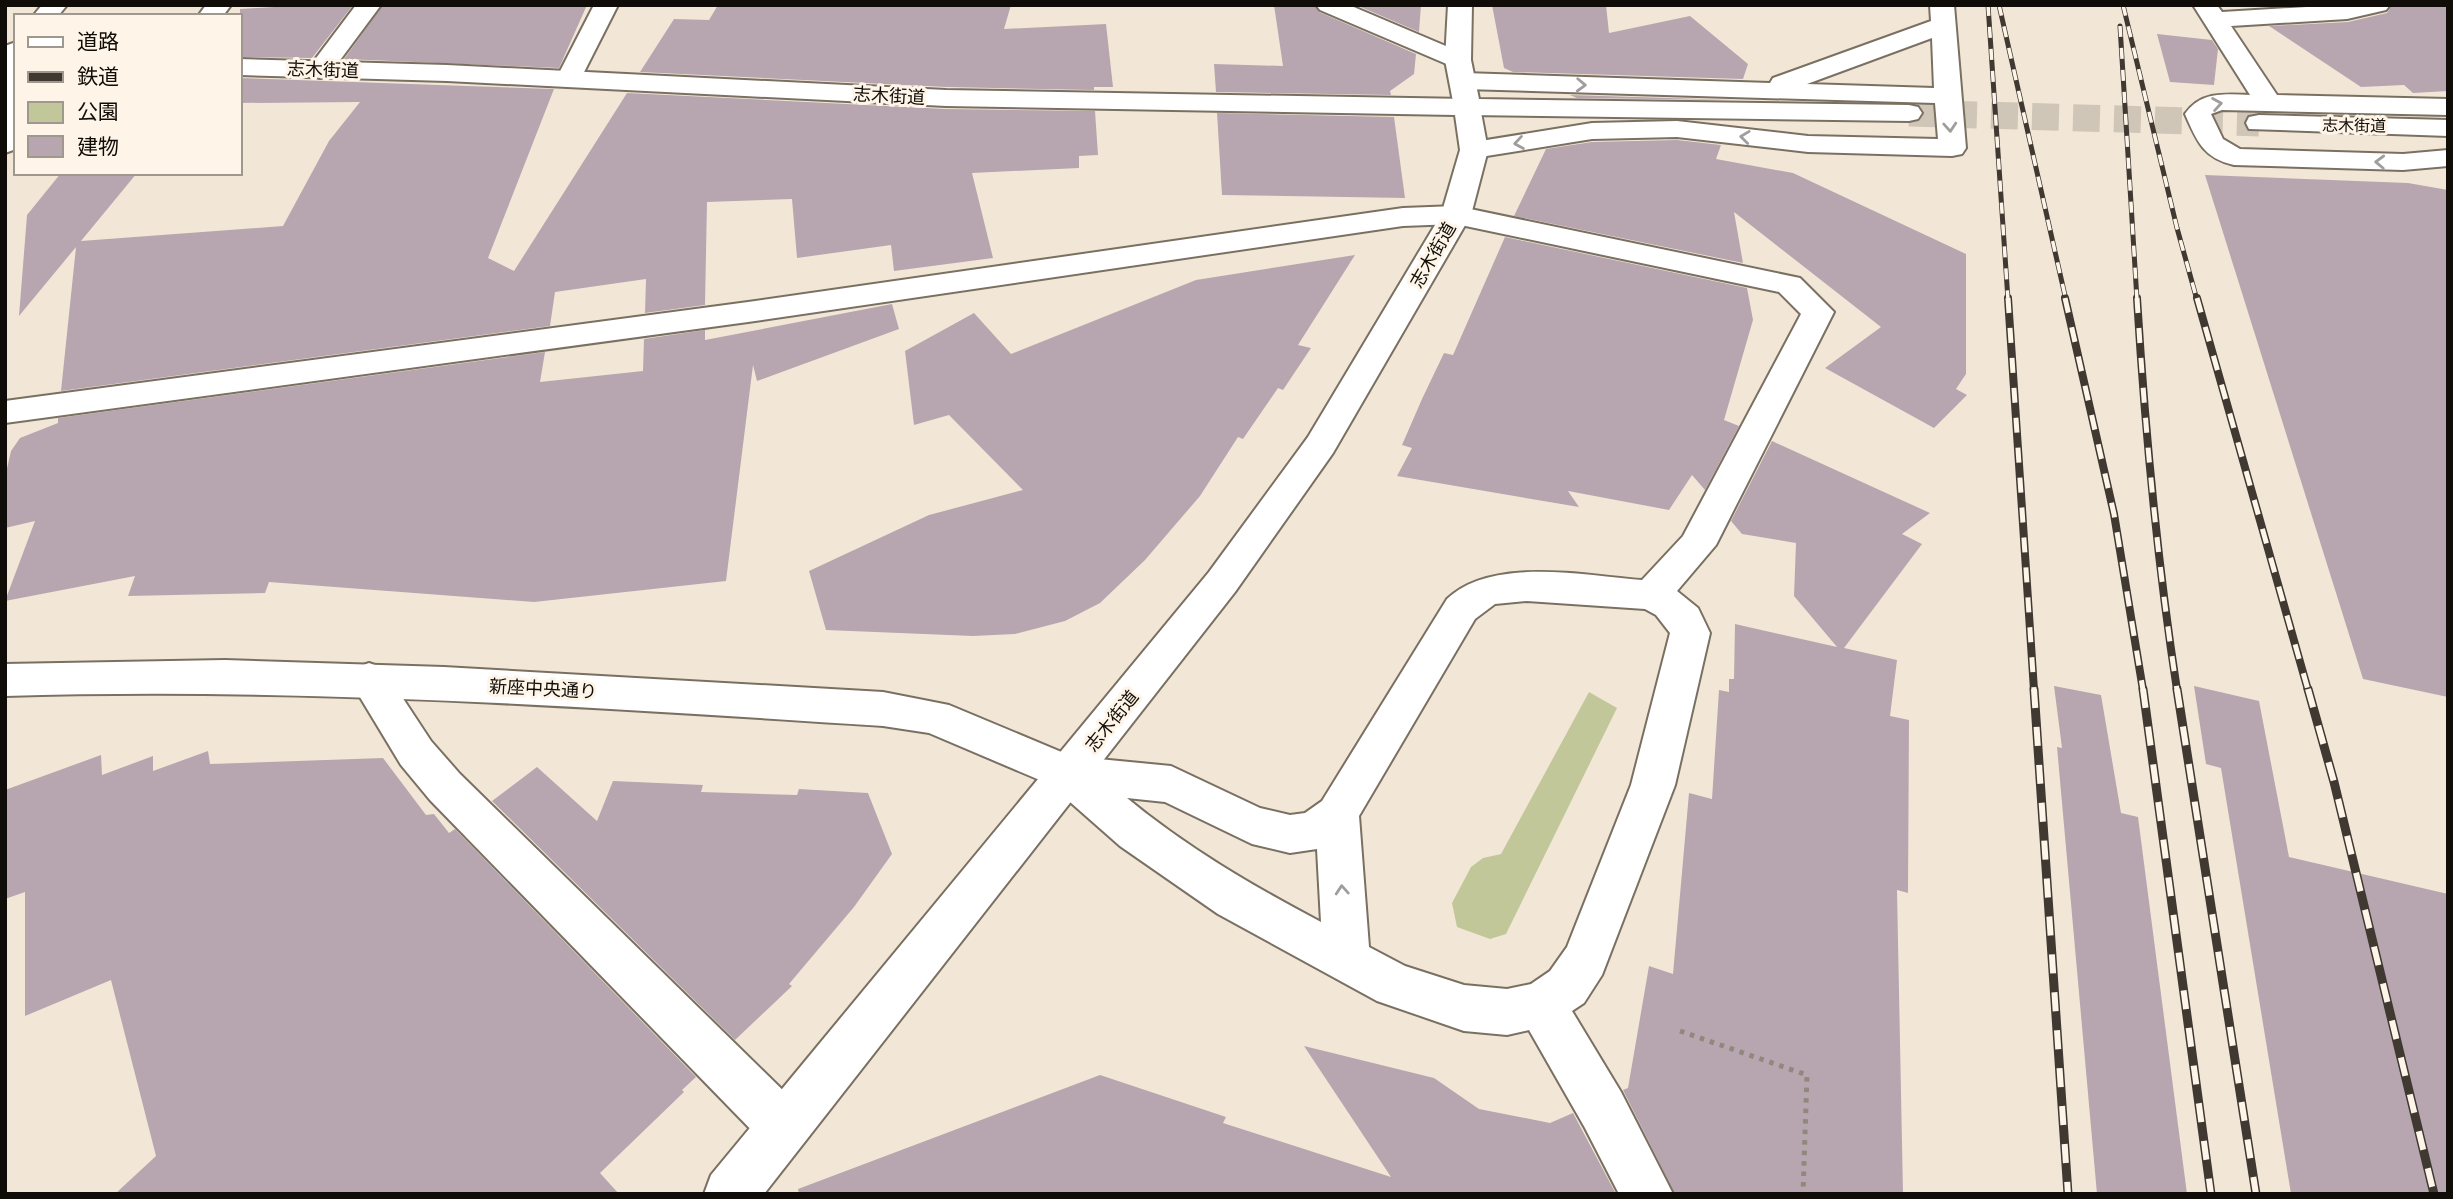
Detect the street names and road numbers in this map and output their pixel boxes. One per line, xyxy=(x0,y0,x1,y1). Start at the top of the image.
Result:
street label: 志木街道 xyxy=(287,57,359,82)
street label: 志木街道 xyxy=(852,82,926,109)
street label: 志木街道 xyxy=(2322,114,2386,136)
street label: 志木街道 xyxy=(1405,218,1461,292)
street label: 新座中央通り xyxy=(488,674,598,703)
street label: 志木街道 xyxy=(1080,685,1143,756)

